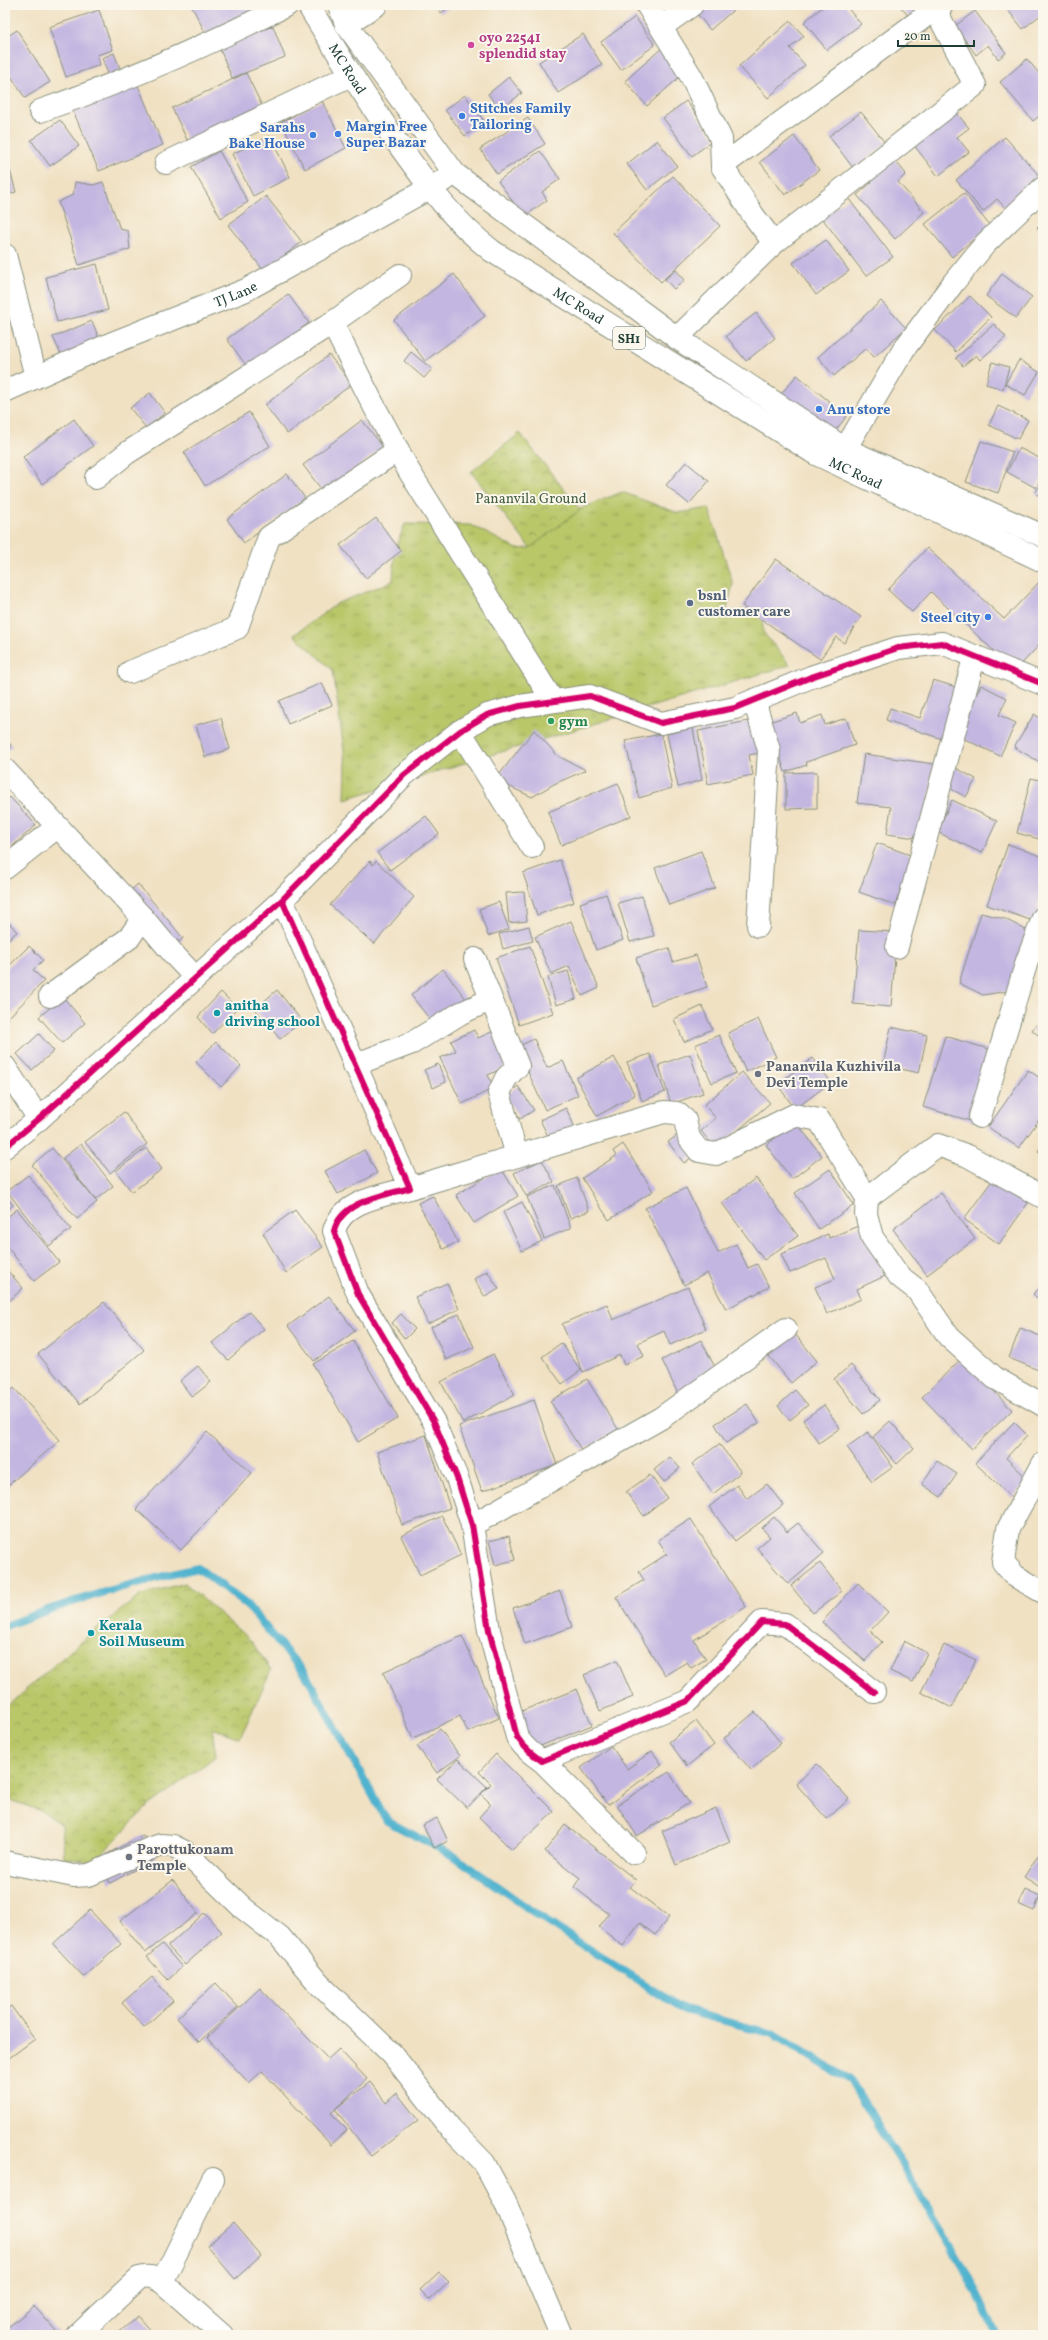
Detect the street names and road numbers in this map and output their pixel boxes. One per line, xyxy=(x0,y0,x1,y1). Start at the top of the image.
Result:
street label: MC Road xyxy=(323,40,370,99)
street label: TJ Lane xyxy=(211,277,262,313)
street label: MC Road xyxy=(549,284,607,330)
road number: SH1 xyxy=(613,327,645,349)
street label: MC Road xyxy=(826,453,885,495)

